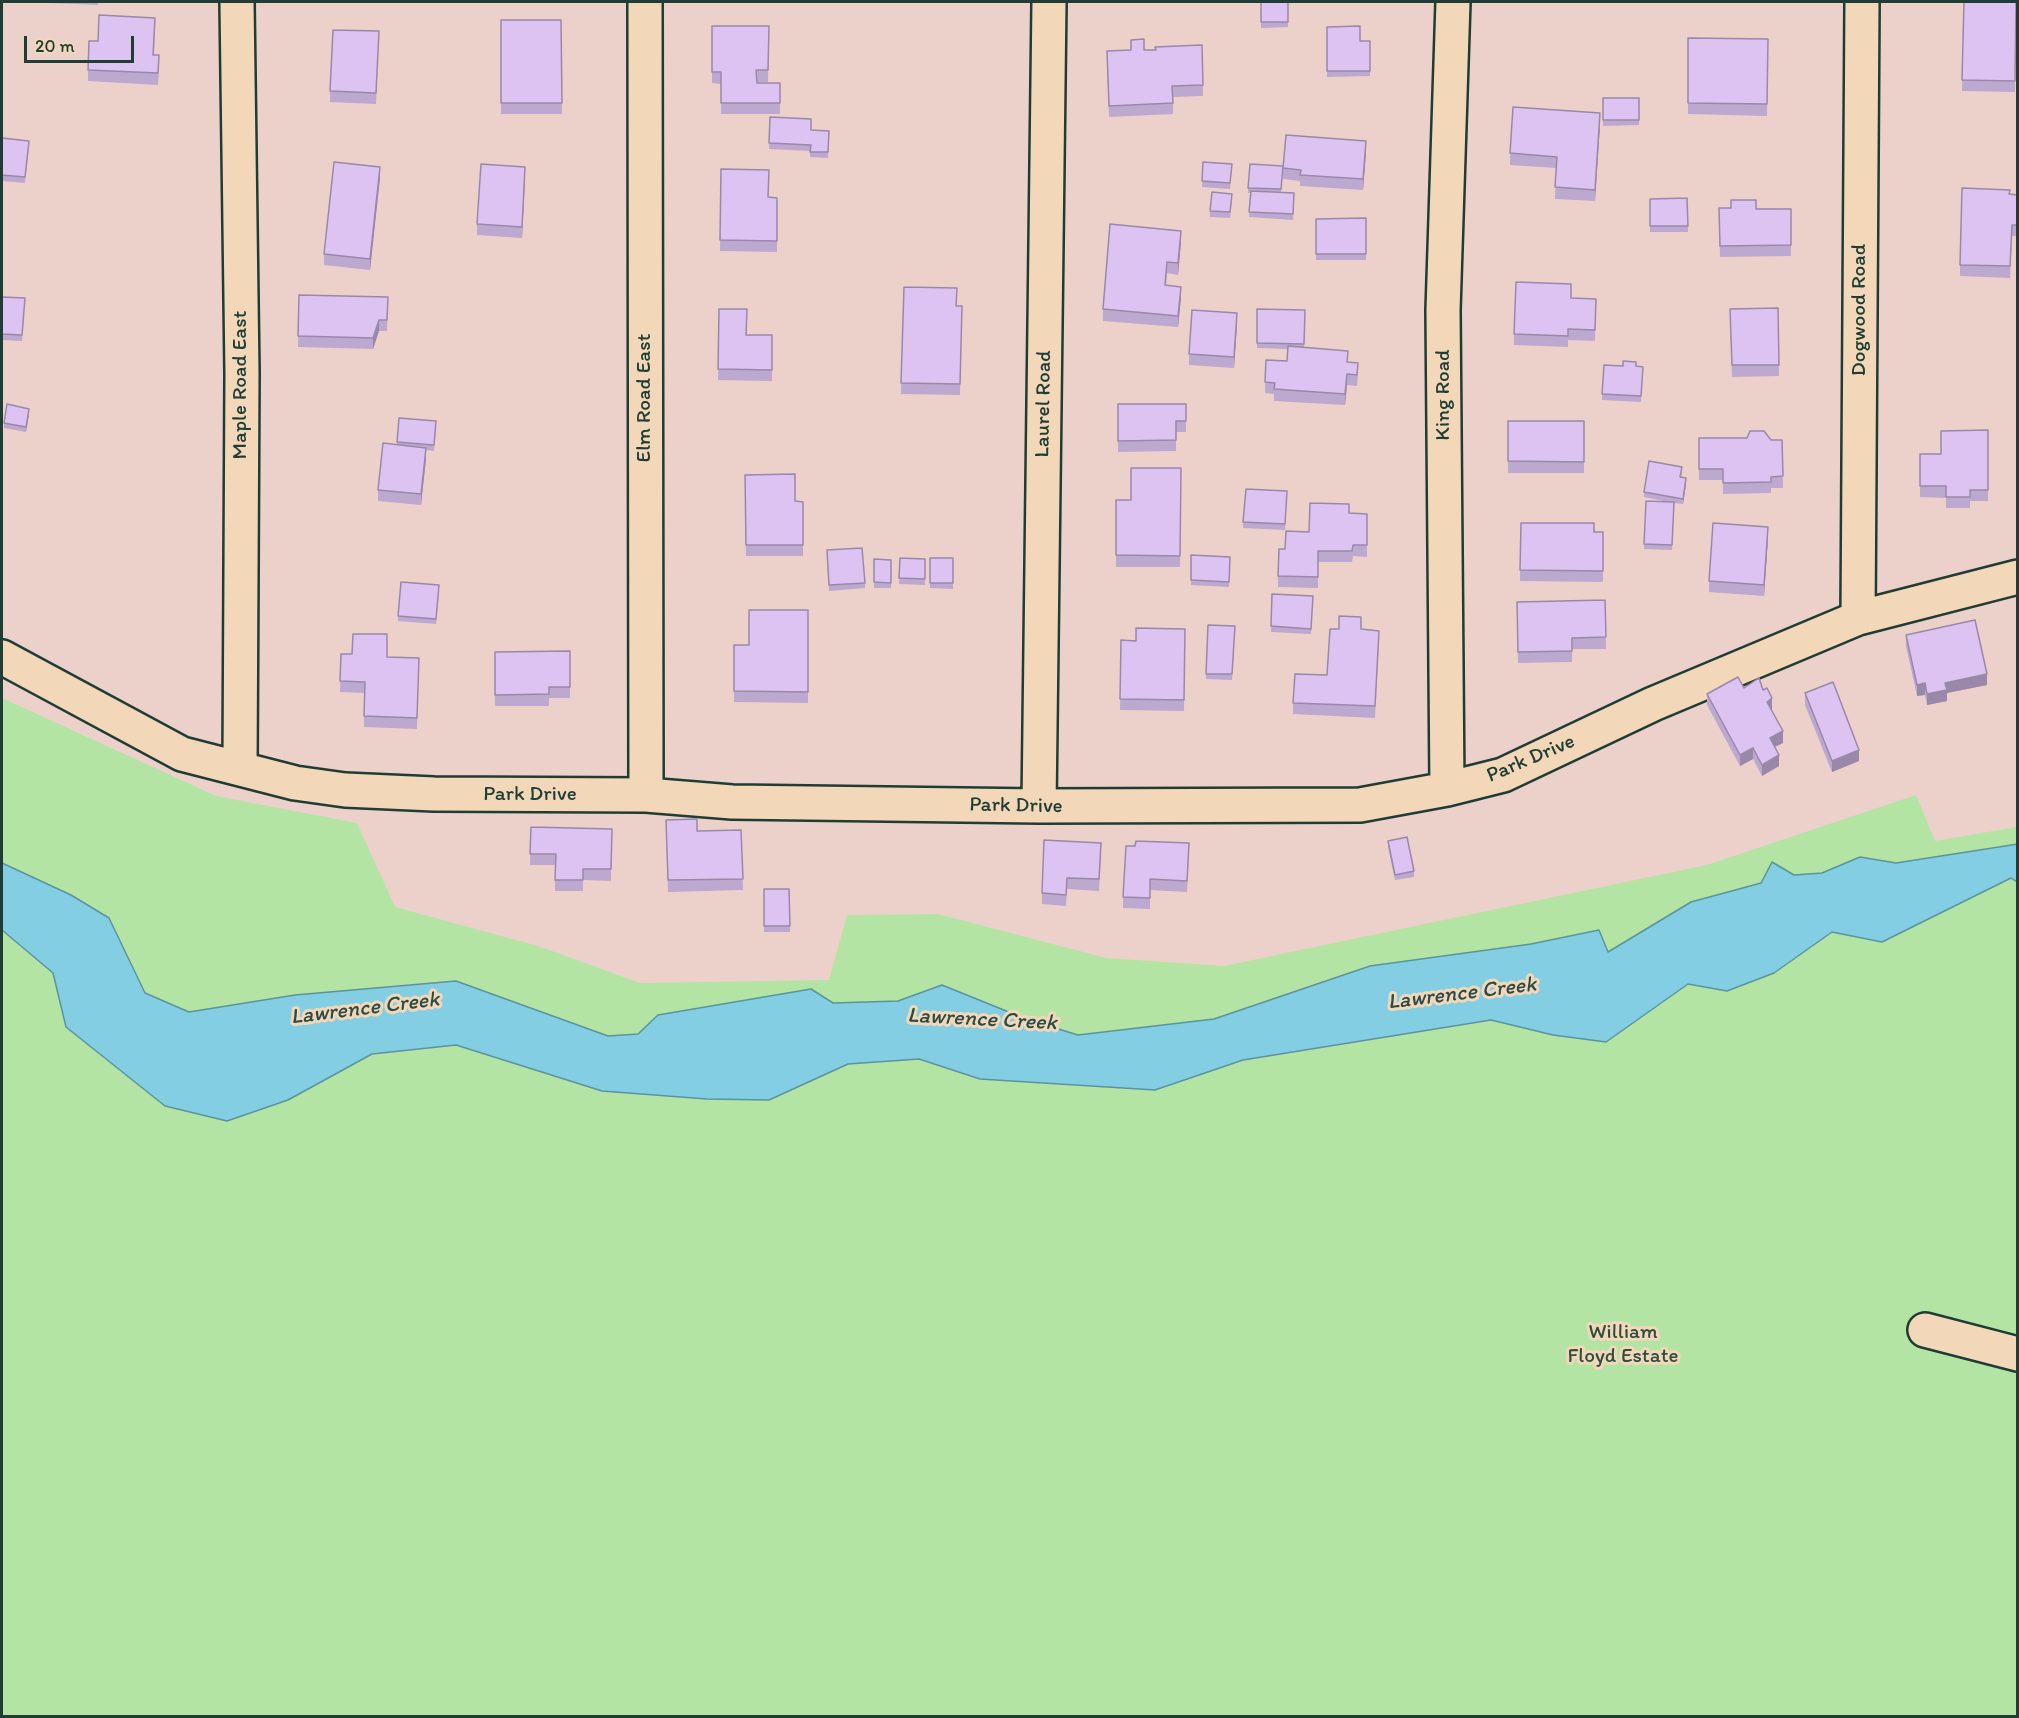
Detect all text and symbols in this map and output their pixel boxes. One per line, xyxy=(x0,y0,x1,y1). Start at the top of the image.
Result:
scale bar xyxy=(27,24,136,62)
text: 20 m xyxy=(35,35,75,57)
street label: Dogwood Road xyxy=(1847,244,1873,376)
street label: Maple Road East xyxy=(228,311,254,459)
street label: Elm Road East xyxy=(632,334,658,462)
street label: King Road xyxy=(1431,349,1457,441)
street label: Laurel Road xyxy=(1030,350,1058,458)
street label: Park Drive xyxy=(1483,729,1579,789)
street label: Park Drive xyxy=(483,782,577,808)
street label: Park Drive xyxy=(969,793,1063,819)
water label: Lawrence Creek xyxy=(1386,972,1538,1016)
water label: Lawrence Creek xyxy=(289,987,441,1031)
water label: Lawrence Creek xyxy=(907,1003,1057,1037)
park label: William Floyd Estate xyxy=(1567,1320,1679,1370)

